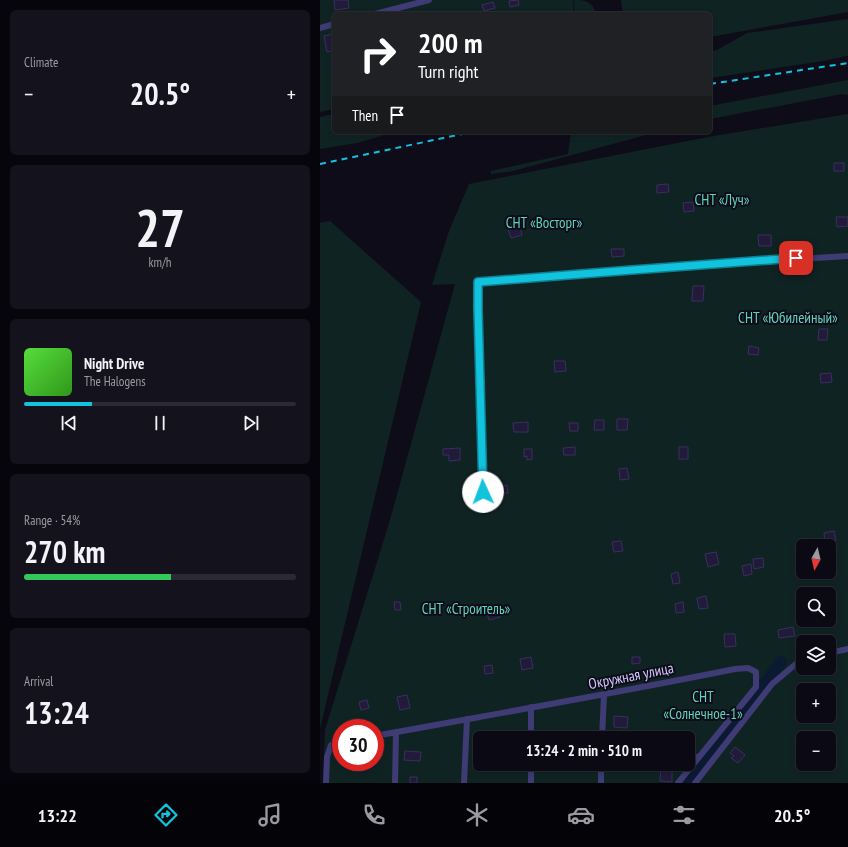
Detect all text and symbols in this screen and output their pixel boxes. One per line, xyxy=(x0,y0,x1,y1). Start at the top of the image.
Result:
text: 200 m xyxy=(418,24,482,61)
icon: right xyxy=(352,28,404,80)
text: Climate xyxy=(24,54,58,71)
text: Turn right xyxy=(418,60,478,83)
text: 20.5° xyxy=(130,74,190,113)
text: − xyxy=(24,80,33,108)
text: + xyxy=(287,80,296,108)
icon: arrive xyxy=(386,104,408,126)
text: Then xyxy=(352,106,378,125)
park label: СНТ «Луч» xyxy=(694,190,750,209)
text: 27 xyxy=(135,194,185,261)
park label: СНТ «Восторг» xyxy=(506,213,583,232)
pin xyxy=(779,241,813,275)
icon: arrive xyxy=(785,247,807,269)
text: km/h xyxy=(148,254,172,271)
park label: СНТ «Юбилейный» xyxy=(738,308,838,327)
text: Night Drive xyxy=(84,354,144,373)
text: The Halogens xyxy=(84,373,146,390)
icon: previous xyxy=(58,412,80,434)
icon: pause xyxy=(149,412,171,434)
icon: next xyxy=(240,412,262,434)
position arrow xyxy=(462,471,504,513)
text: Range · 54% xyxy=(24,512,80,529)
text: 270 km xyxy=(24,532,105,571)
north arrow xyxy=(796,539,836,579)
map controls xyxy=(796,539,836,771)
button: search xyxy=(796,587,836,627)
park label: СНТ «Строитель» xyxy=(422,599,511,618)
button: layers xyxy=(796,635,836,675)
street label: Окружная улица xyxy=(587,658,675,693)
text: Arrival xyxy=(24,673,53,690)
button: + xyxy=(796,683,836,723)
park label: СНТ «Солнечное-1» xyxy=(663,687,743,723)
text: 13:24 xyxy=(24,693,89,732)
speed limit sign: 30 xyxy=(332,719,384,771)
button: − xyxy=(796,731,836,771)
text: 13:24 · 2 min · 510 m xyxy=(526,741,642,760)
icon: directions xyxy=(152,801,180,829)
icon: music xyxy=(256,801,284,829)
icon: phone xyxy=(360,801,388,829)
icon: climate xyxy=(463,801,491,829)
icon: car xyxy=(567,801,595,829)
icon: filters xyxy=(670,801,698,829)
text: 13:22 xyxy=(38,804,77,827)
text: 20.5° xyxy=(774,804,810,827)

